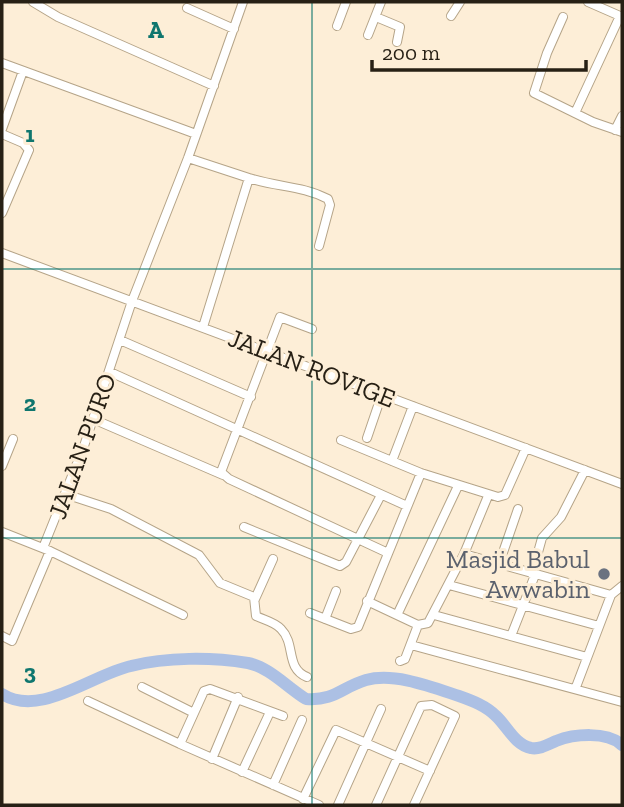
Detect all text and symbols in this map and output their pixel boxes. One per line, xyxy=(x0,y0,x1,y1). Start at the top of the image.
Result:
text: A xyxy=(148,16,164,44)
scale bar xyxy=(372,28,586,72)
text: 200 m xyxy=(382,40,440,65)
text: 1 xyxy=(25,120,35,148)
street label: JALAN ROVIGE xyxy=(224,321,400,415)
street label: JALAN PURO xyxy=(41,369,123,523)
text: 2 xyxy=(24,389,36,417)
place label: Masjid Babul Awwabin xyxy=(446,543,590,605)
marker: Masjid Babul Awwabin xyxy=(596,566,612,582)
text: 3 xyxy=(24,658,36,686)

